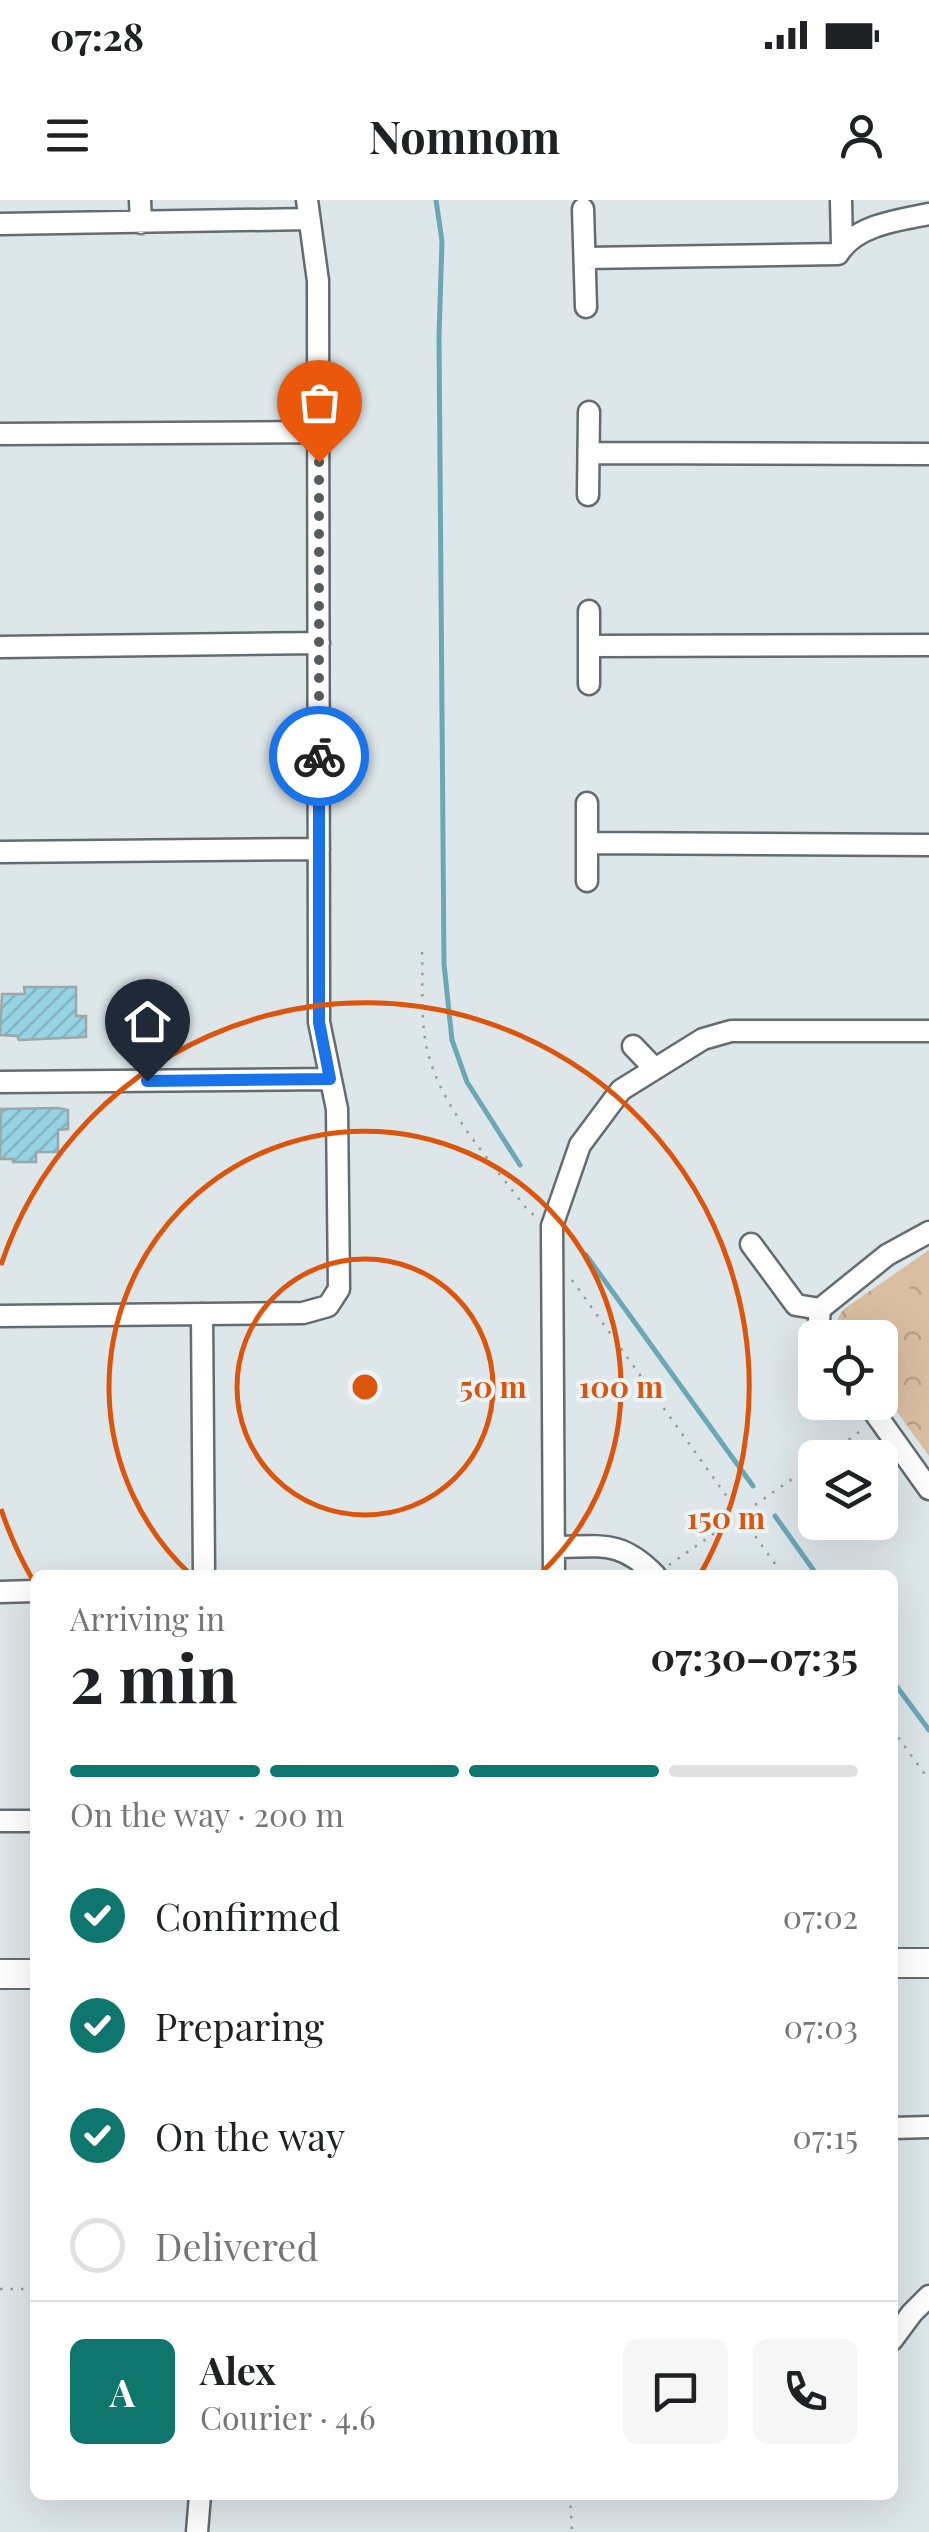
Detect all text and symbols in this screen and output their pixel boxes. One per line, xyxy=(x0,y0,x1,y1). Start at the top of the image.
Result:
text: 07:28 xyxy=(50,10,144,61)
text: Nomnom xyxy=(369,105,560,165)
icon: menu xyxy=(40,108,95,163)
icon: person xyxy=(834,108,889,163)
pin xyxy=(277,360,362,463)
icon: bag xyxy=(292,375,347,430)
courier xyxy=(269,706,369,806)
icon: bike xyxy=(292,729,347,784)
pin xyxy=(105,979,190,1082)
icon: home xyxy=(120,994,175,1049)
map controls xyxy=(798,1320,898,1540)
button: locate xyxy=(798,1320,898,1420)
text: 50 m xyxy=(459,1366,527,1406)
text: 100 m xyxy=(579,1366,663,1406)
centre of rings xyxy=(347,1369,383,1405)
button: layers xyxy=(798,1440,898,1540)
text: 150 m xyxy=(687,1497,765,1537)
text: Arriving in xyxy=(70,1596,225,1639)
text: 07:30–07:35 xyxy=(650,1630,858,1681)
text: 2 min xyxy=(70,1633,238,1719)
text: On the way · 200 m xyxy=(70,1792,344,1835)
icon: check xyxy=(70,1888,125,1943)
text: Confirmed xyxy=(155,1890,340,1941)
text: 07:02 xyxy=(783,1894,858,1937)
icon: check xyxy=(70,1998,125,2053)
text: Preparing xyxy=(155,2000,324,2051)
text: 07:03 xyxy=(784,2004,858,2047)
icon: check xyxy=(70,2108,125,2163)
text: On the way xyxy=(155,2110,345,2161)
text: 07:15 xyxy=(793,2114,858,2157)
text: Delivered xyxy=(155,2220,319,2271)
button: chat xyxy=(623,2339,728,2444)
button: phone xyxy=(753,2339,858,2444)
text: Alex xyxy=(200,2344,276,2395)
text: A xyxy=(110,2366,135,2417)
text: Courier · 4.6 xyxy=(200,2395,376,2438)

